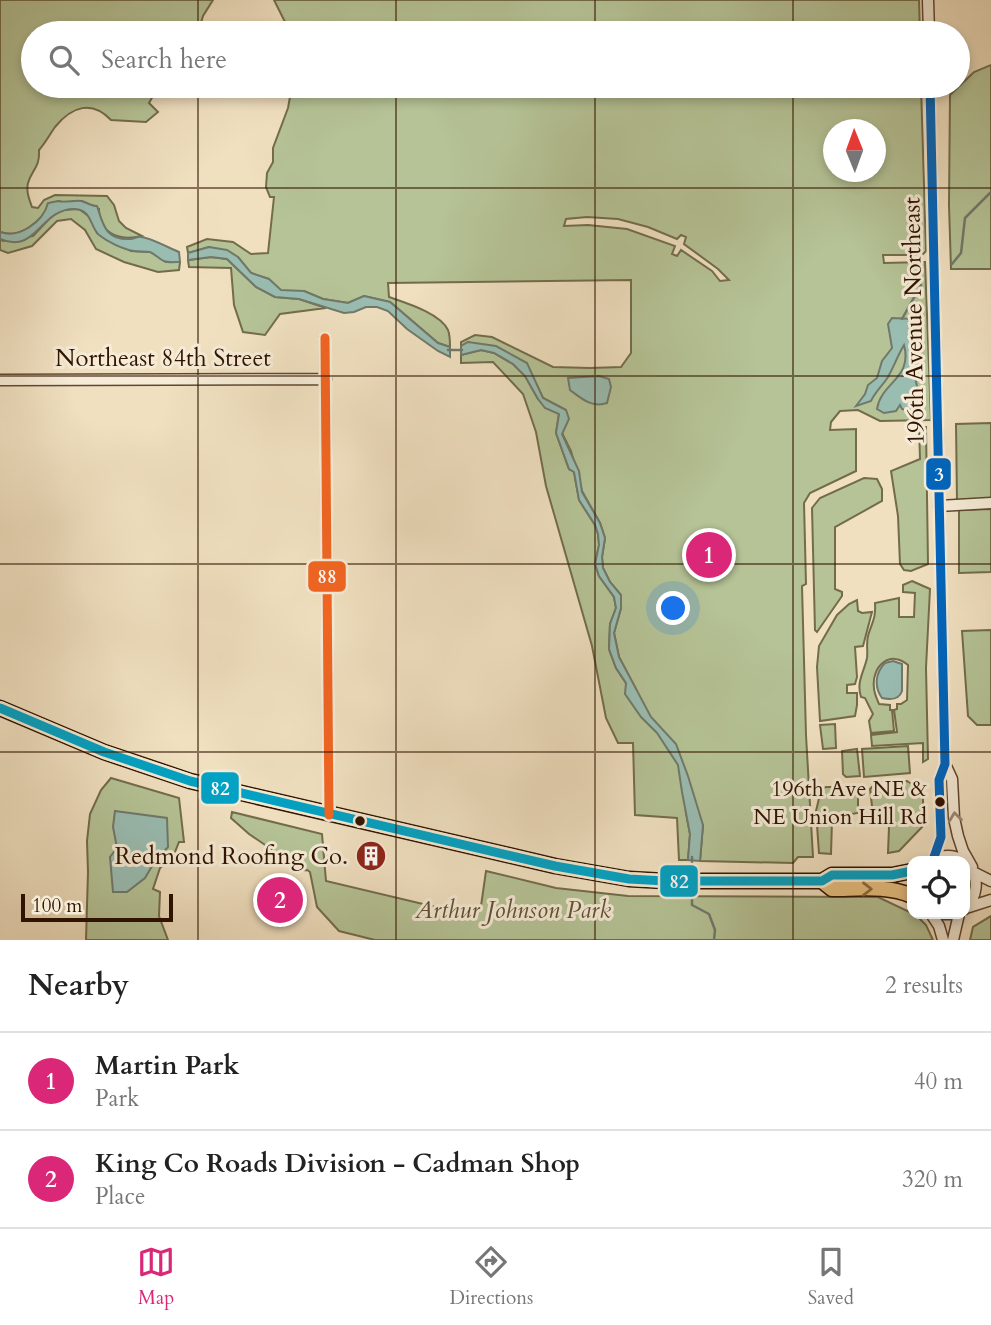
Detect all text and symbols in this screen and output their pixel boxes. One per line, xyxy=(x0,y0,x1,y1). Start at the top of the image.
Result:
search box xyxy=(21,21,970,98)
icon: search xyxy=(45,41,83,79)
text: Search here xyxy=(101,42,227,77)
north arrow xyxy=(823,119,886,182)
street label: 196th Avenue Northeast xyxy=(895,196,933,445)
street label: Northeast 84th Street xyxy=(55,342,271,375)
line badge: 3 xyxy=(925,457,952,491)
text: 3 xyxy=(934,462,944,488)
pin: 1 xyxy=(686,529,732,581)
line badge: 88 xyxy=(307,560,347,593)
text: 88 xyxy=(317,564,337,590)
your location xyxy=(656,591,690,625)
line badge: 82 xyxy=(200,771,240,805)
place label: 196th Ave NE & NE Union Hill Rd xyxy=(753,774,928,832)
text: 82 xyxy=(210,776,230,802)
marker: 196th Ave NE & NE Union Hill Rd xyxy=(933,795,947,809)
one-way arrow xyxy=(948,811,963,822)
unlabelled marker xyxy=(353,814,367,828)
building icon: Redmond Roofing Co. xyxy=(354,839,388,873)
place label: Redmond Roofing Co. xyxy=(115,840,348,873)
map controls xyxy=(907,856,970,919)
button: locate xyxy=(907,856,970,919)
line badge: 82 xyxy=(659,864,699,898)
text: 82 xyxy=(669,869,689,895)
pin: 2 xyxy=(257,874,303,926)
one-way arrow xyxy=(862,881,872,897)
scale bar xyxy=(21,891,173,923)
text: 100 m xyxy=(32,893,82,919)
park label: Arthur Johnson Park xyxy=(414,894,611,927)
text: Nearby xyxy=(28,965,129,1006)
text: 2 results xyxy=(885,970,963,1001)
text: Martin Park xyxy=(95,1048,240,1083)
text: 1 xyxy=(45,1066,57,1097)
text: 40 m xyxy=(914,1066,963,1097)
text: Park xyxy=(95,1083,139,1114)
text: King Co Roads Division - Cadman Shop xyxy=(95,1146,580,1181)
text: 2 xyxy=(45,1164,57,1195)
text: 320 m xyxy=(902,1164,963,1195)
text: Place xyxy=(95,1181,145,1212)
tab: Map xyxy=(137,1243,175,1311)
tab: Directions xyxy=(450,1243,533,1311)
tab: Saved xyxy=(808,1243,854,1311)

